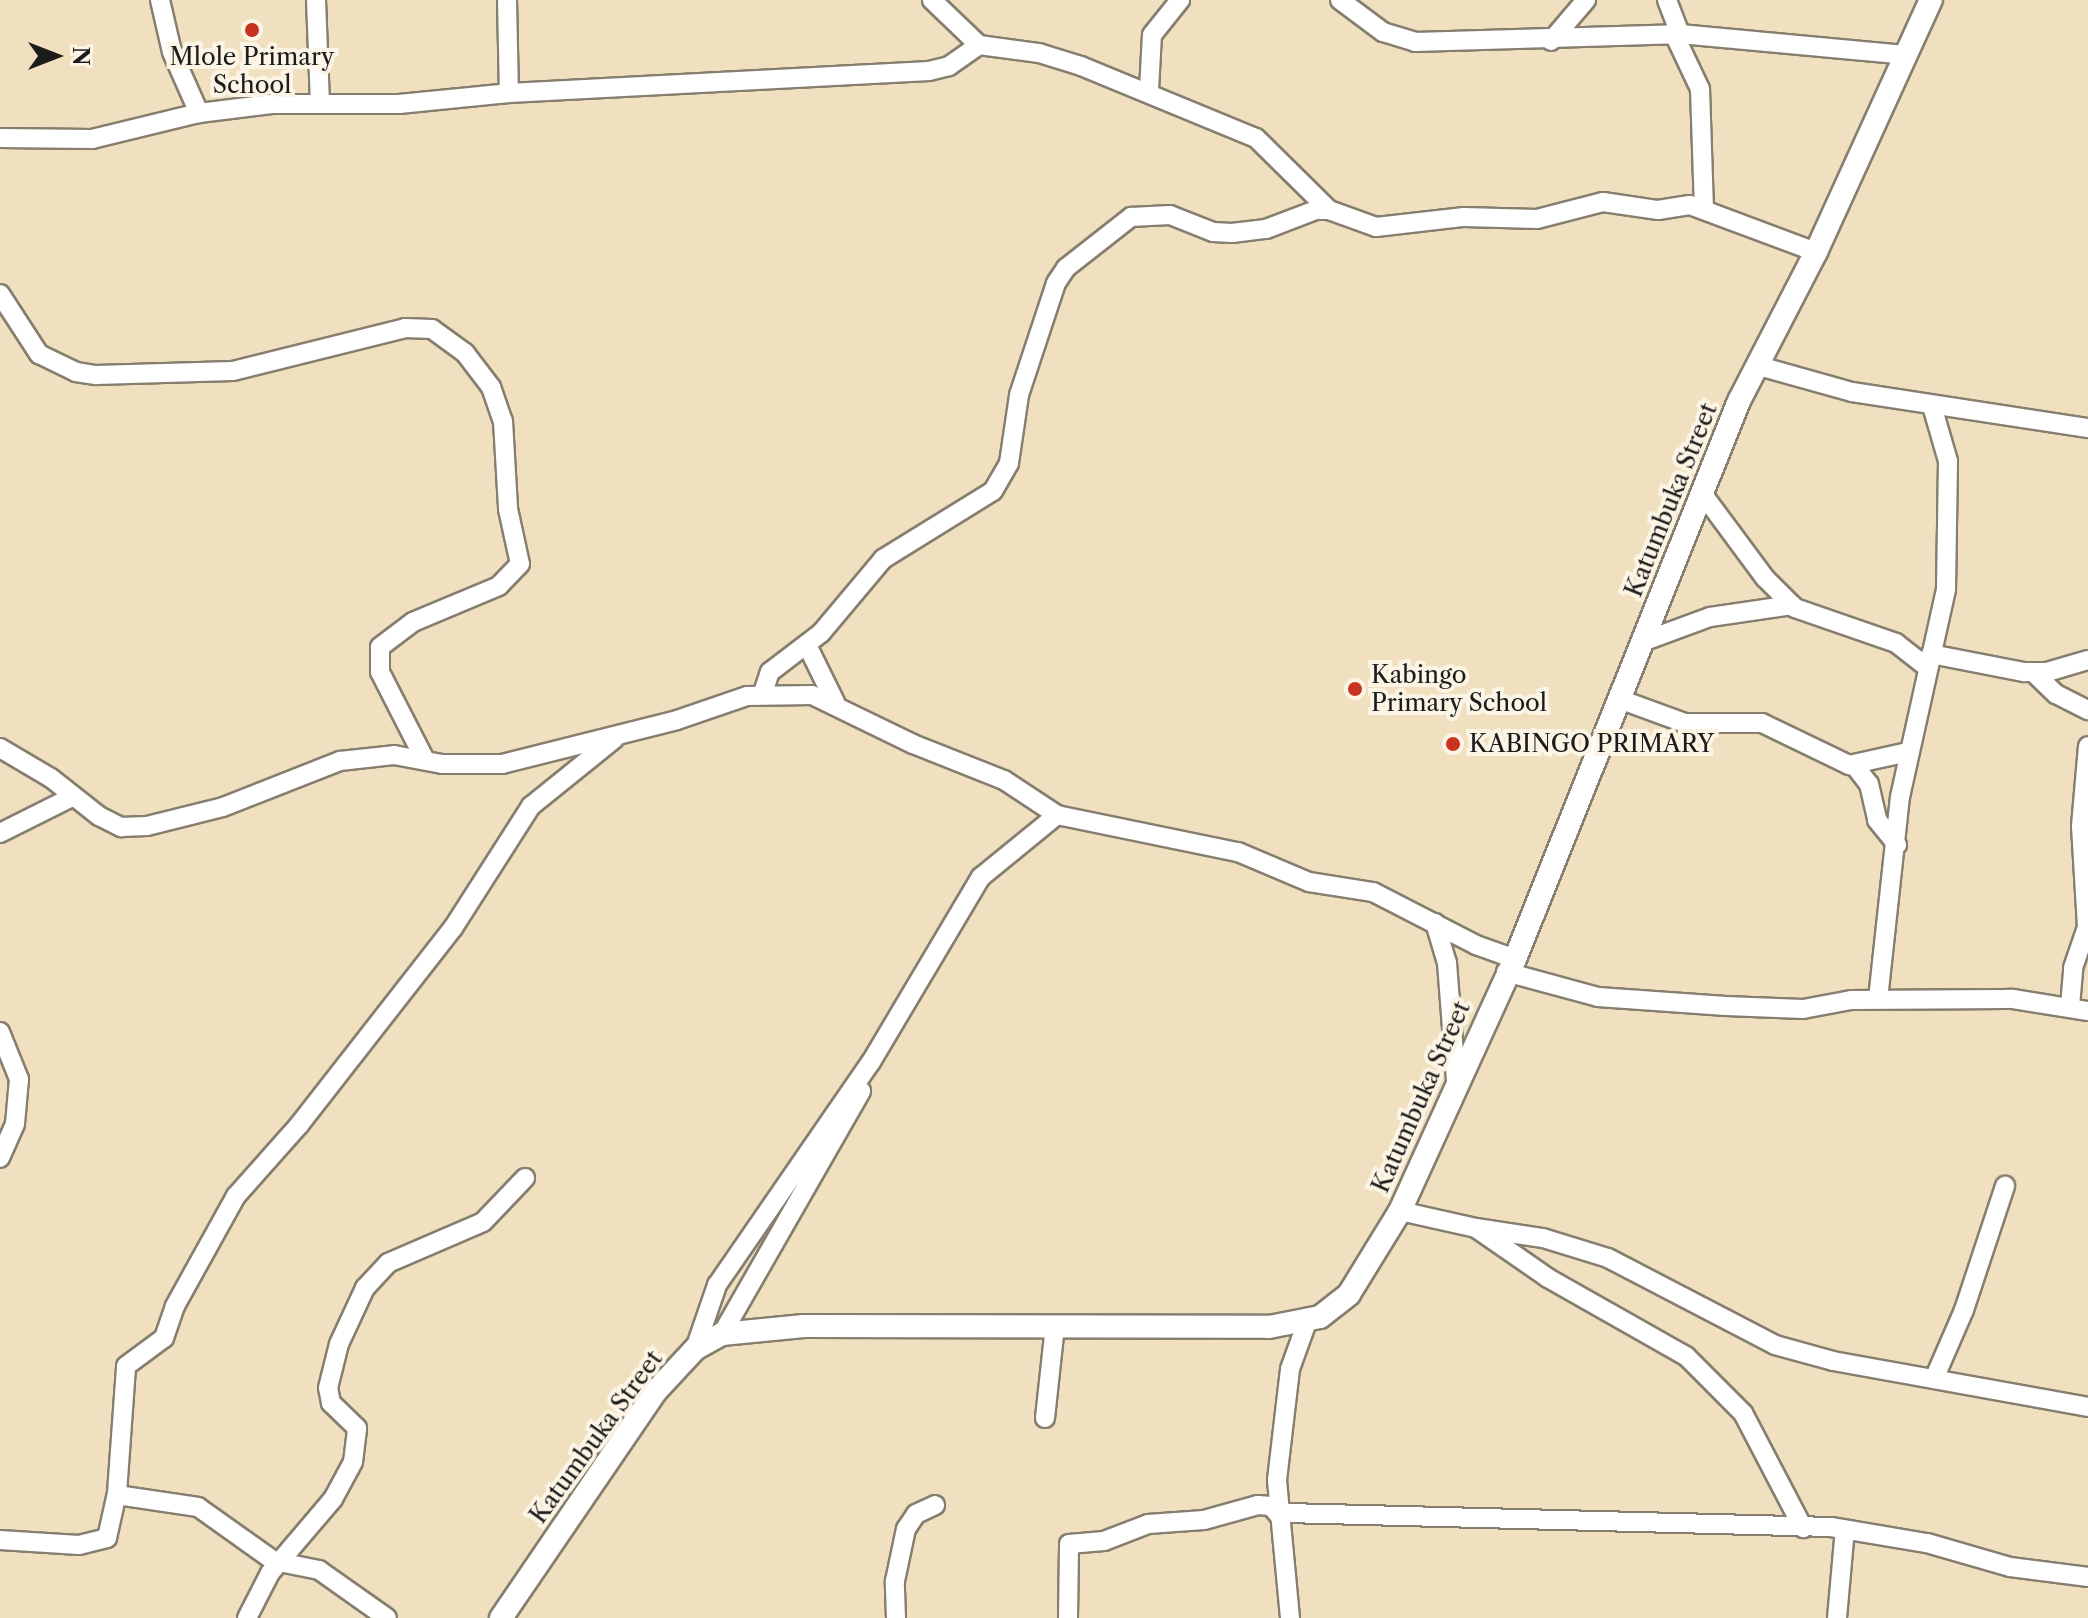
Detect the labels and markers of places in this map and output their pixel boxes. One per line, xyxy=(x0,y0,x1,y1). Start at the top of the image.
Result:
marker: Mlole Primary School xyxy=(243,21,261,39)
place label: Mlole Primary School xyxy=(170,43,334,99)
place label: Kabingo Primary School xyxy=(1371,661,1548,717)
marker: Kabingo Primary School xyxy=(1346,680,1364,698)
place label: KABINGO PRIMARY xyxy=(1469,730,1714,758)
marker: KABINGO PRIMARY xyxy=(1444,735,1462,753)

